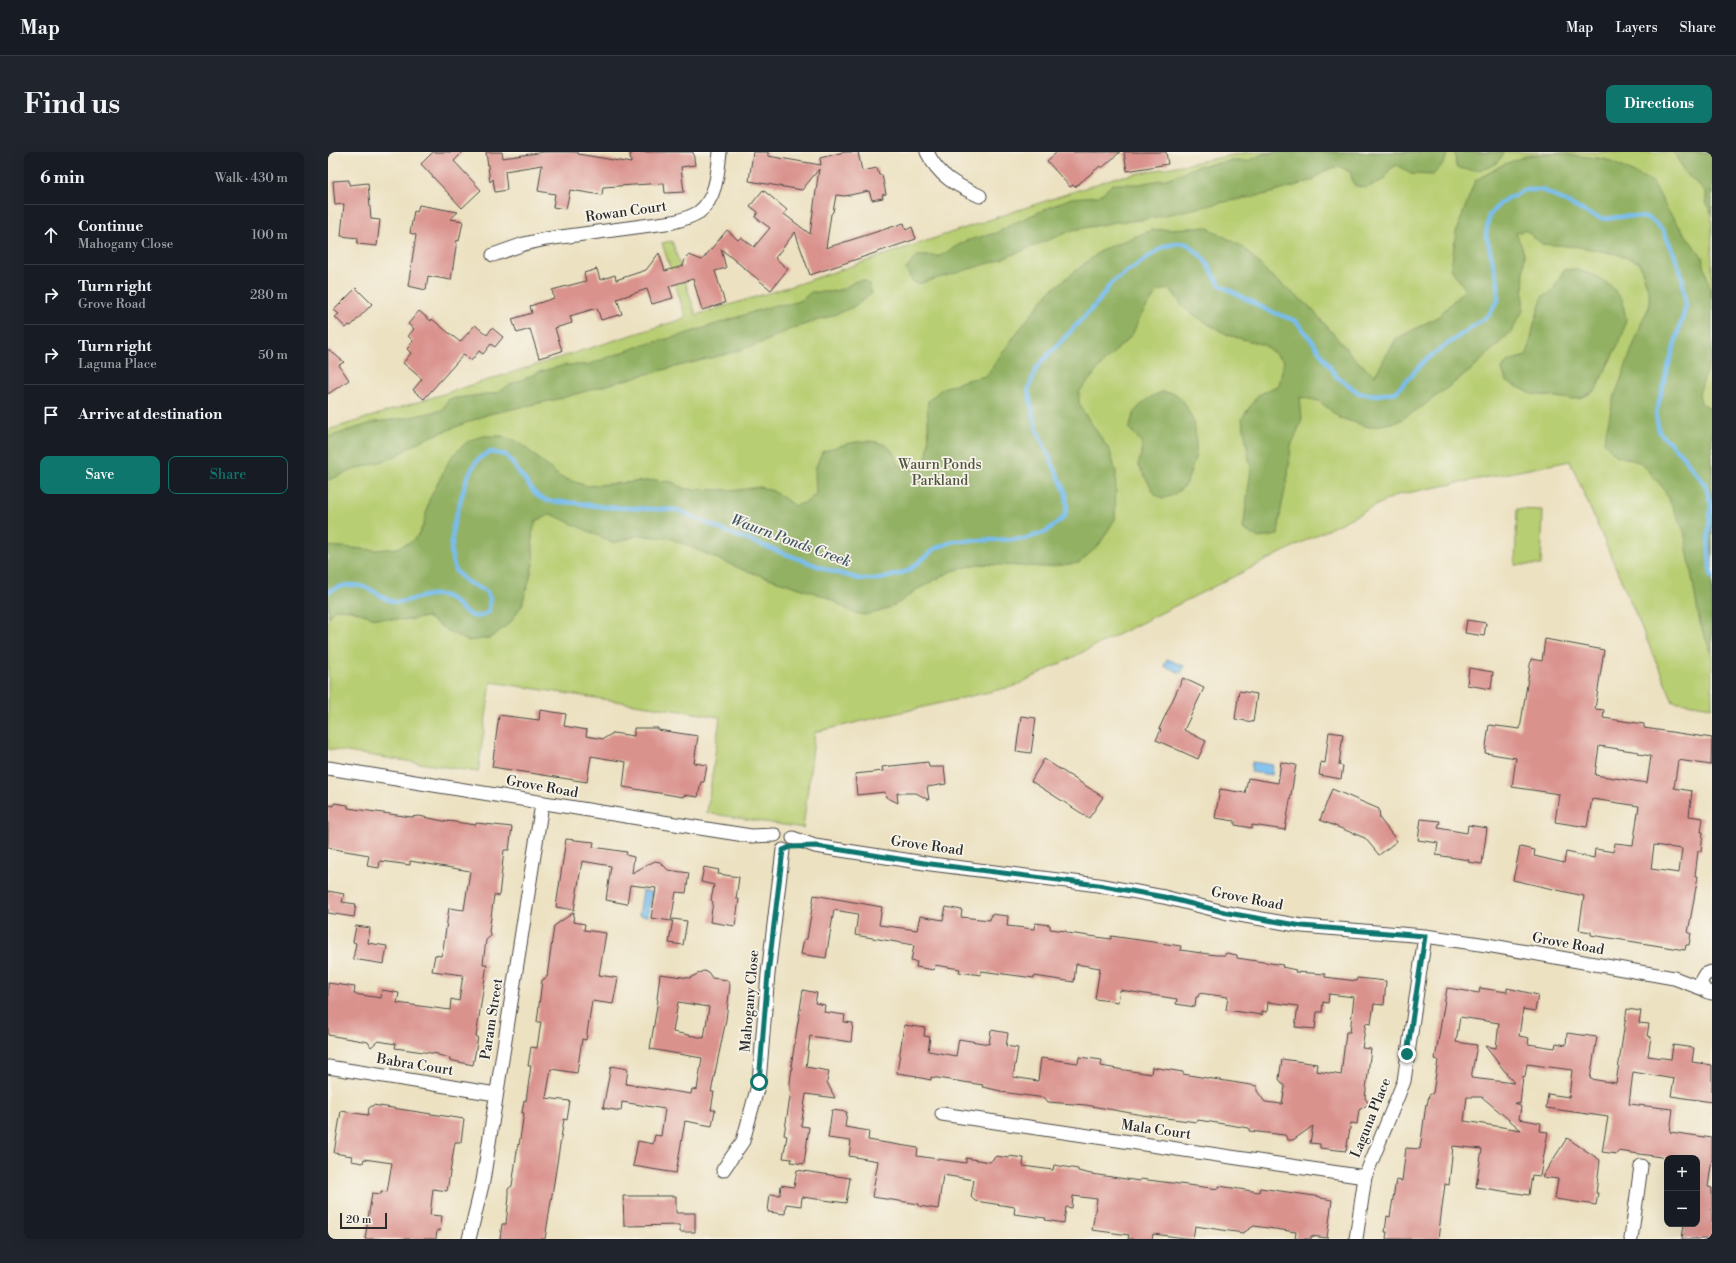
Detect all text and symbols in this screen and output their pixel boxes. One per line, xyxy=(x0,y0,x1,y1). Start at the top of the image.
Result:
text: Map xyxy=(20,16,60,40)
text: Map xyxy=(1566,19,1593,37)
text: Layers xyxy=(1615,19,1658,37)
text: Share xyxy=(1680,19,1716,37)
button: Directions xyxy=(1606,85,1712,123)
text: Find us xyxy=(24,87,120,122)
text: 6 min xyxy=(40,167,85,189)
text: Walk · 430 m xyxy=(215,170,288,186)
street label: Rowan Court xyxy=(584,197,668,227)
text: Continue xyxy=(78,217,143,236)
icon: ahead xyxy=(40,224,62,246)
text: 100 m xyxy=(252,227,288,243)
text: Mahogany Close xyxy=(78,236,173,252)
text: Turn right xyxy=(78,277,152,296)
icon: right xyxy=(40,284,62,306)
text: 280 m xyxy=(250,287,288,303)
text: Grove Road xyxy=(78,296,146,312)
text: Turn right xyxy=(78,337,152,356)
icon: right xyxy=(40,344,62,366)
text: 50 m xyxy=(258,347,288,363)
text: Laguna Place xyxy=(78,356,157,372)
icon: arrive xyxy=(40,404,62,426)
text: Arrive at destination xyxy=(78,405,222,424)
button: Save xyxy=(40,456,160,494)
button: Share xyxy=(168,456,288,494)
park label: Waurn Ponds Parkland xyxy=(897,456,982,490)
water label: Waurn Ponds Creek xyxy=(728,510,854,572)
street label: Grove Road xyxy=(505,772,580,802)
street label: Grove Road xyxy=(890,832,964,860)
street label: Grove Road xyxy=(1209,883,1285,915)
street label: Grove Road xyxy=(1531,929,1606,959)
street label: Mahogany Close xyxy=(737,949,763,1053)
street label: Param Street xyxy=(477,977,507,1061)
route end xyxy=(1398,1045,1416,1063)
street label: Babra Court xyxy=(374,1050,455,1080)
route start xyxy=(750,1073,768,1091)
street label: Laguna Place xyxy=(1347,1075,1395,1161)
street label: Mala Court xyxy=(1120,1116,1192,1144)
map controls xyxy=(1664,1155,1700,1227)
button: + xyxy=(1664,1155,1700,1191)
button: − xyxy=(1664,1191,1700,1227)
scale bar xyxy=(340,1211,387,1230)
text: 20 m xyxy=(346,1213,371,1227)

